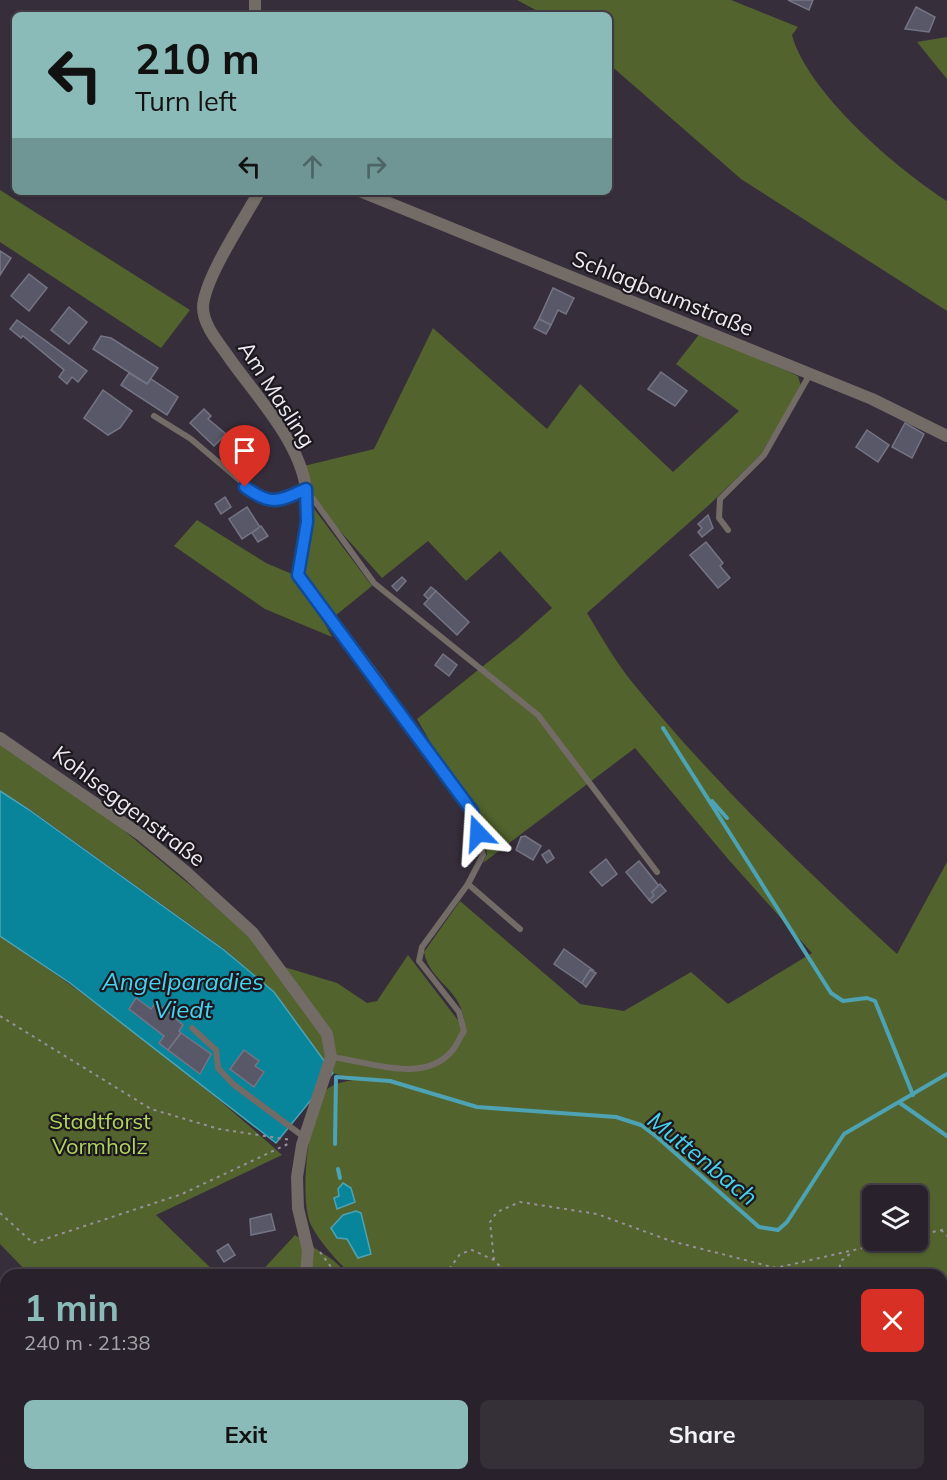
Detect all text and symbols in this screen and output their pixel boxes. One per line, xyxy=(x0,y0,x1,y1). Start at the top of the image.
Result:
text: 210 m xyxy=(135,32,260,85)
icon: left xyxy=(36,36,114,114)
text: Turn left xyxy=(135,84,237,118)
icon: left xyxy=(233,150,266,183)
icon: ahead xyxy=(296,150,329,183)
icon: right xyxy=(359,150,392,183)
street label: Schlagbaumstraße xyxy=(568,244,758,342)
street label: Am Masling xyxy=(232,336,322,452)
pin xyxy=(219,425,270,487)
icon: arrive xyxy=(228,434,261,467)
street label: Kohlseggenstraße xyxy=(47,739,211,873)
position arrow xyxy=(446,801,510,865)
water label: Angelparadies Viedt xyxy=(101,966,264,1024)
water label: Muttenbach xyxy=(642,1105,764,1211)
park label: Stadtforst Vormholz xyxy=(49,1107,151,1160)
map controls xyxy=(862,1185,928,1251)
button: layers xyxy=(862,1185,928,1251)
text: 1 min xyxy=(24,1285,119,1330)
button: close xyxy=(861,1289,924,1352)
text: 240 m · 21:38 xyxy=(24,1330,150,1355)
button: Exit xyxy=(24,1400,468,1469)
button: Share xyxy=(480,1400,924,1469)

